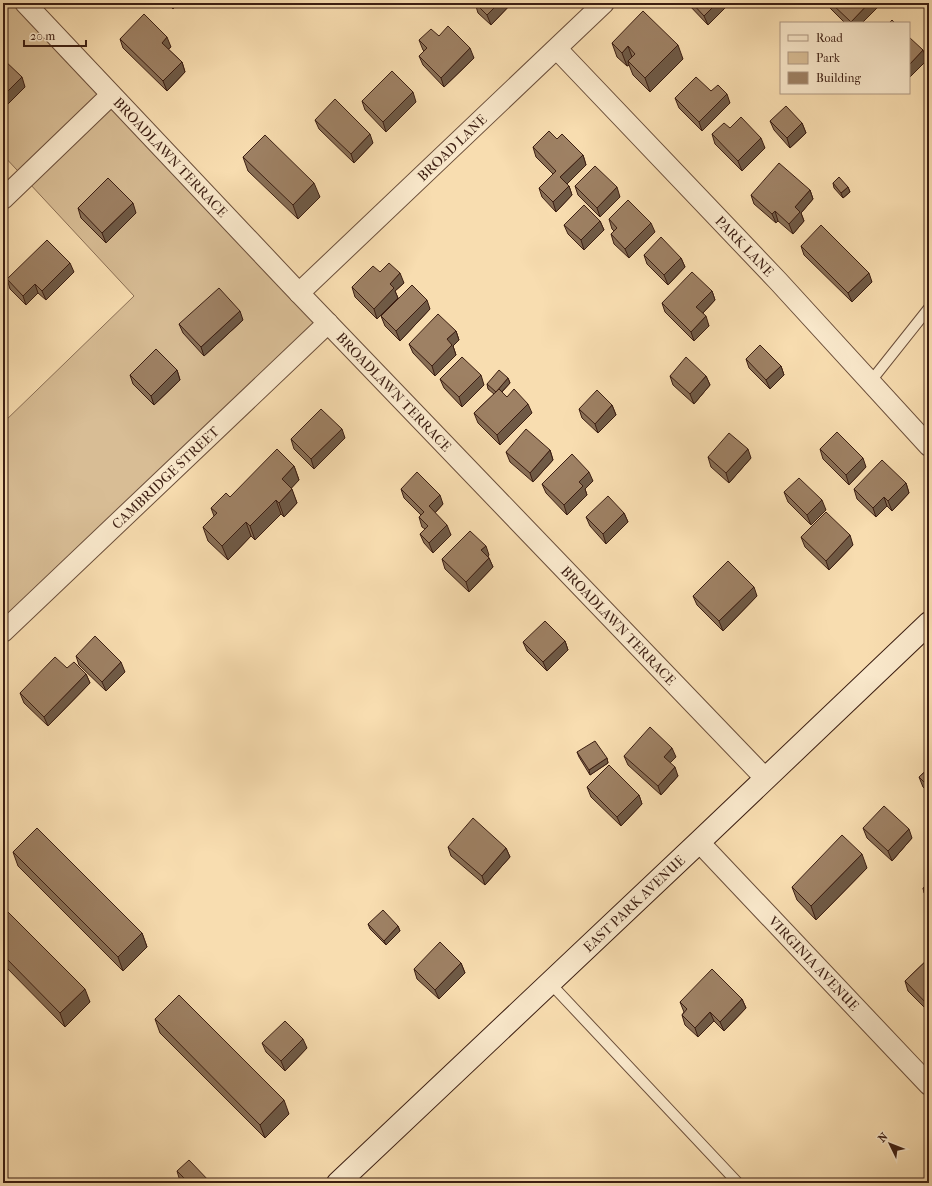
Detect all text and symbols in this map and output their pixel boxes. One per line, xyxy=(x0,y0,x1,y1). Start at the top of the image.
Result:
scale bar xyxy=(24,22,86,48)
legend xyxy=(780,22,910,94)
text: 20 m xyxy=(30,29,55,43)
text: Road xyxy=(816,31,843,45)
text: Park xyxy=(816,51,841,65)
text: Building xyxy=(816,71,861,85)
street label: BROADLAWN TERRACE xyxy=(110,94,232,221)
street label: BROAD LANE xyxy=(414,110,490,185)
street label: PARK LANE xyxy=(712,212,778,280)
street label: BROADLAWN TERRACE xyxy=(333,329,455,455)
street label: CAMBRIDGE STREET xyxy=(108,422,223,533)
street label: BROADLAWN TERRACE xyxy=(557,562,680,689)
street label: EAST PARK AVENUE xyxy=(579,851,689,956)
street label: VIRGINIA AVENUE xyxy=(764,912,863,1014)
north arrow xyxy=(870,1124,910,1164)
text: N xyxy=(875,1130,891,1145)

